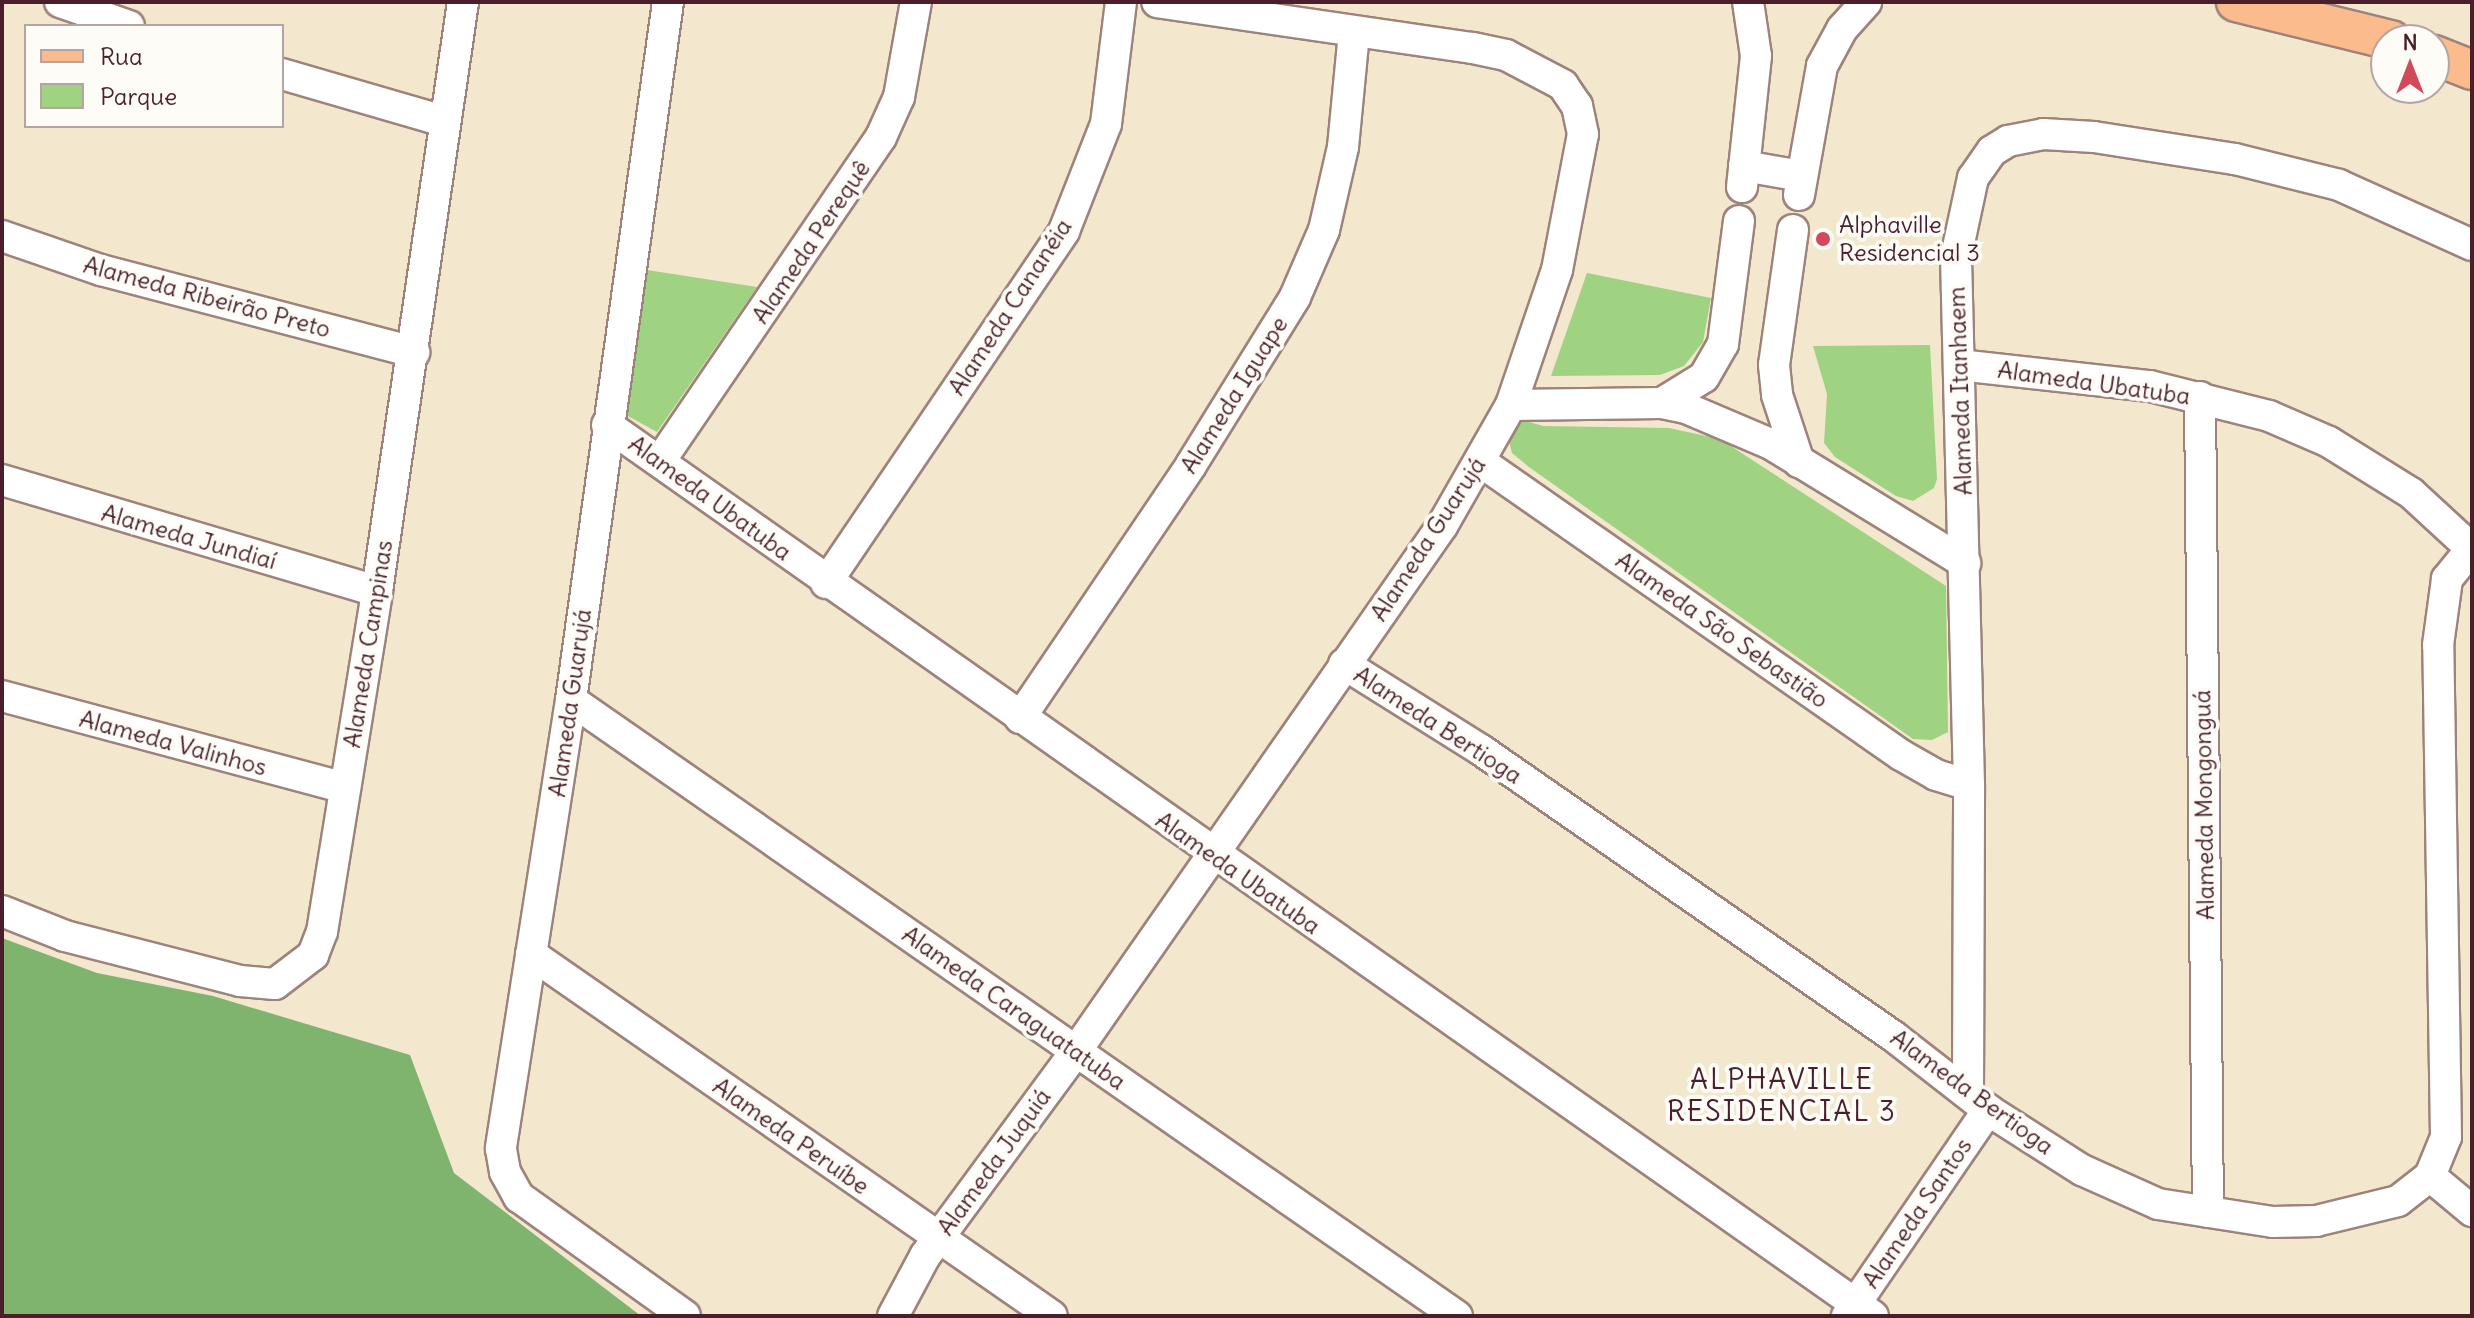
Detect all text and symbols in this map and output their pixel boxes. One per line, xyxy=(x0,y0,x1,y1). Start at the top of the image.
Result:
legend xyxy=(24,24,284,128)
north arrow xyxy=(2370,24,2450,104)
text: N xyxy=(2402,28,2418,56)
text: Rua xyxy=(100,41,143,71)
text: Parque xyxy=(100,81,177,111)
street label: Alameda Perequê xyxy=(746,155,876,329)
place label: Alphaville Residencial 3 xyxy=(1839,211,1980,267)
street label: Alameda Cananéia xyxy=(942,213,1078,401)
marker: Alphaville Residencial 3 xyxy=(1814,230,1832,248)
street label: Alameda Ribeirão Preto xyxy=(80,250,334,344)
street label: Alameda Itanhaem xyxy=(1942,286,1978,496)
street label: Alameda Iguape xyxy=(1174,311,1294,479)
street label: Alameda Ubatuba xyxy=(1996,355,2192,411)
street label: Alameda Ubatuba xyxy=(623,429,797,567)
street label: Alameda Guarujá xyxy=(1364,452,1492,626)
street label: Alameda Jundiaí xyxy=(98,498,280,576)
street label: Alameda Campinas xyxy=(337,538,399,750)
street label: Alameda São Sebastião xyxy=(1610,546,1834,714)
street label: Alameda Guarujá xyxy=(543,607,597,799)
street label: Alameda Bertioga xyxy=(1349,660,1527,790)
street label: Alameda Mongonguá xyxy=(2188,690,2220,920)
street label: Alameda Valinhos xyxy=(76,704,270,782)
street label: Alameda Ubatuba xyxy=(1150,805,1326,941)
street label: Alameda Caraguatatuba xyxy=(897,920,1131,1096)
street label: Alameda Bertioga xyxy=(1885,1023,2059,1161)
district label: ALPHAVILLE RESIDENCIAL 3 xyxy=(1667,1062,1897,1128)
street label: Alameda Peruíbe xyxy=(707,1071,875,1201)
street label: Alameda Juquiá xyxy=(931,1083,1057,1241)
street label: Alameda Santos xyxy=(1856,1132,1978,1294)

